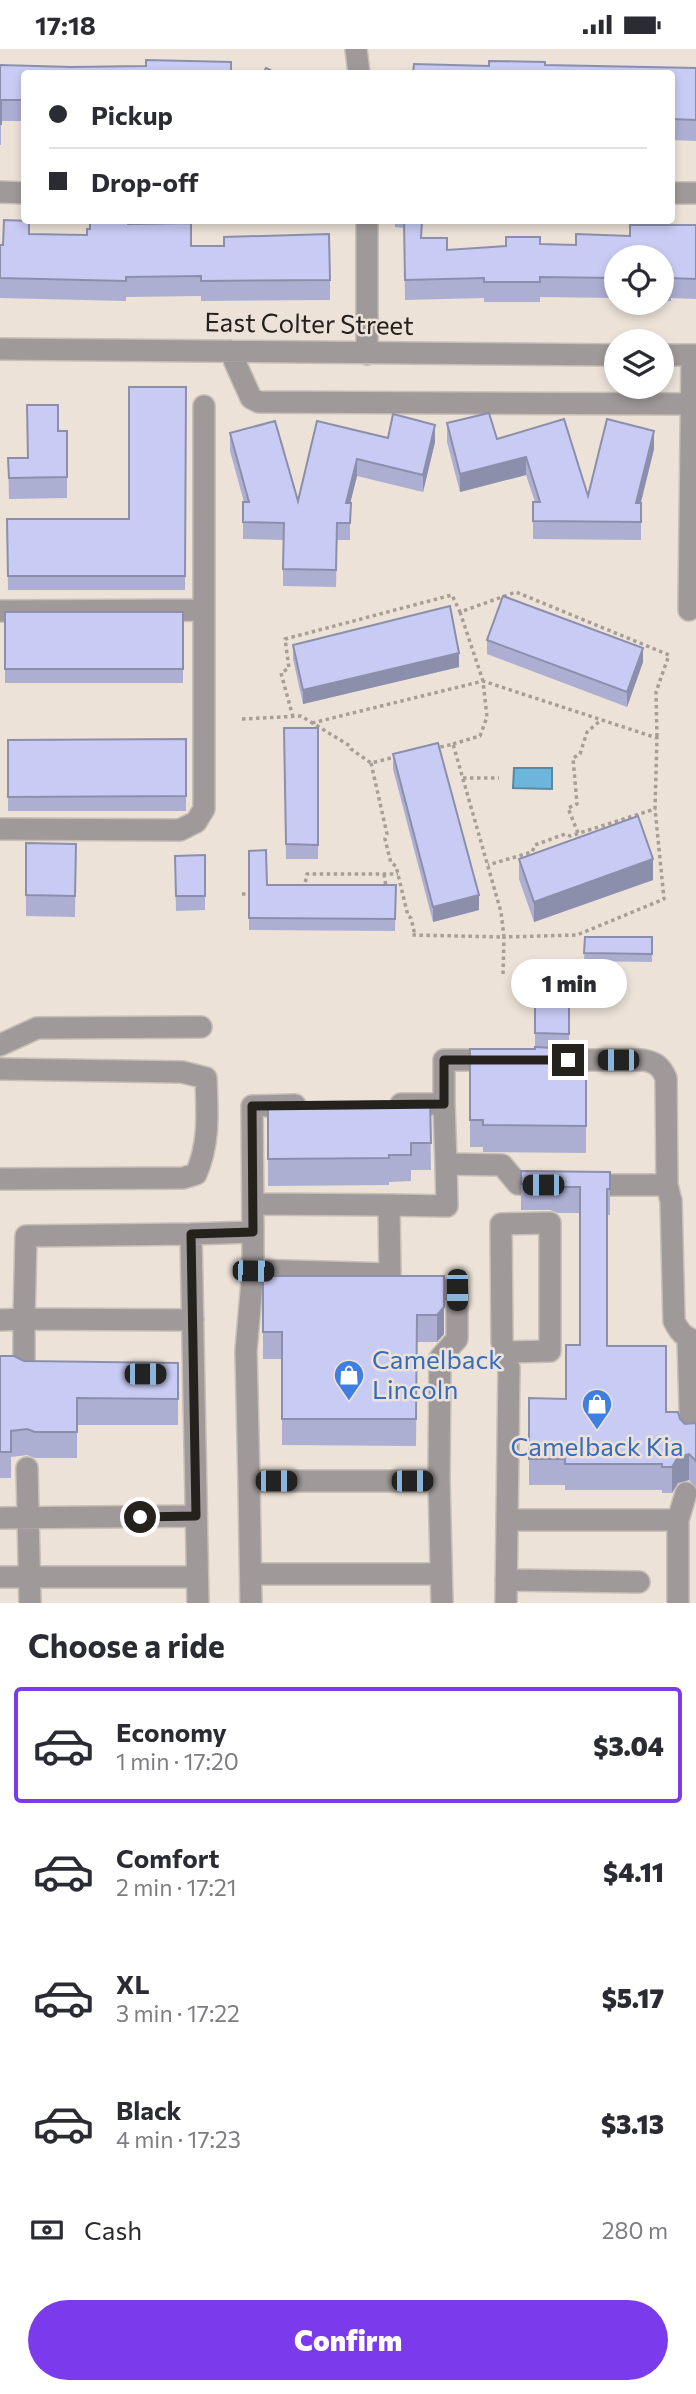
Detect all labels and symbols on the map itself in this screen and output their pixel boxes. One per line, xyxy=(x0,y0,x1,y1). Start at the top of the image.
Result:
street label: East Colter Street xyxy=(204,305,414,340)
callout: 1 min xyxy=(510,958,626,1007)
route end xyxy=(552,1044,584,1076)
car xyxy=(598,1050,640,1071)
car xyxy=(523,1175,565,1196)
car xyxy=(232,1260,275,1282)
car xyxy=(447,1269,468,1311)
place label: Camelback Lincoln xyxy=(372,1343,502,1404)
shop icon: Camelback Lincoln xyxy=(332,1358,366,1402)
car xyxy=(125,1364,167,1385)
shop icon: Camelback Kia xyxy=(580,1387,614,1431)
place label: Camelback Kia xyxy=(510,1430,684,1461)
car xyxy=(256,1471,298,1492)
car xyxy=(392,1471,434,1492)
route start xyxy=(124,1501,156,1533)

